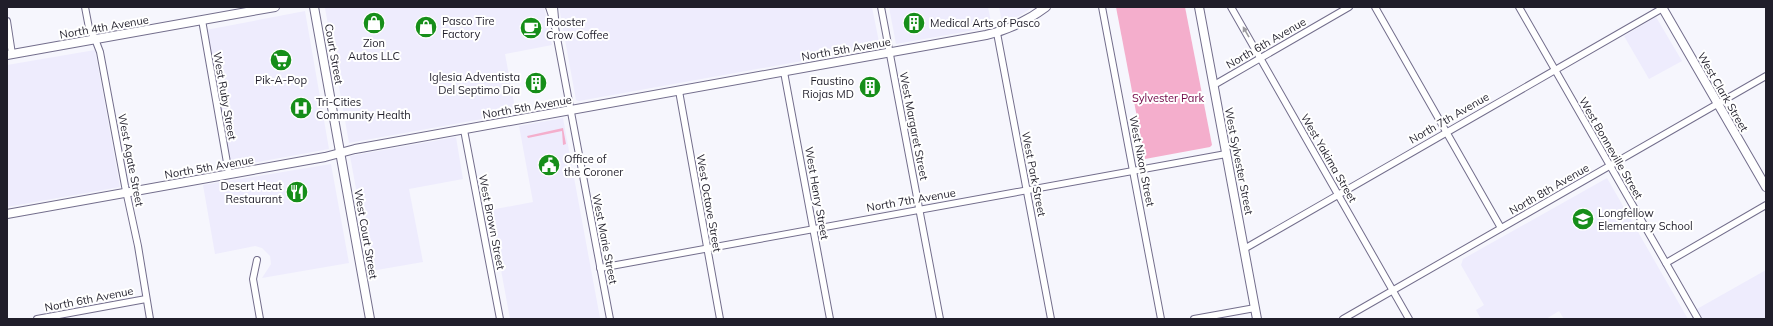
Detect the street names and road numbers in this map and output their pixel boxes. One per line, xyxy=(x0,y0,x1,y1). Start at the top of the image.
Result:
street label: North 4th Avenue xyxy=(58,12,150,42)
street label: North 6th Avenue xyxy=(1224,14,1308,72)
street label: Court Street xyxy=(322,23,346,85)
street label: North 5th Avenue xyxy=(800,34,892,64)
street label: West Clark Street xyxy=(1695,50,1751,134)
street label: West Ruby Street xyxy=(210,51,240,141)
street label: West Margaret Street xyxy=(897,71,931,181)
street label: North 7th Avenue xyxy=(1407,89,1491,147)
street label: North 5th Avenue xyxy=(481,92,573,122)
street label: West Bonneville Street xyxy=(1576,95,1646,202)
street label: West Sylvester Street xyxy=(1222,106,1256,216)
street label: West Yakima Street xyxy=(1298,111,1360,205)
street label: West Agate Street xyxy=(115,113,147,208)
street label: West Nixon Street xyxy=(1126,114,1158,208)
street label: West Park Street xyxy=(1019,130,1049,218)
street label: West Henry Street xyxy=(802,145,832,241)
street label: North 5th Avenue xyxy=(163,152,255,182)
street label: West Octave Street xyxy=(694,153,725,253)
street label: North 8th Avenue xyxy=(1507,160,1591,218)
street label: West Brown Street xyxy=(476,173,508,271)
street label: North 7th Avenue xyxy=(865,185,957,215)
street label: West Court Street xyxy=(351,188,381,280)
street label: West Marie Street xyxy=(589,193,621,285)
street label: North 6th Avenue xyxy=(43,284,135,314)

